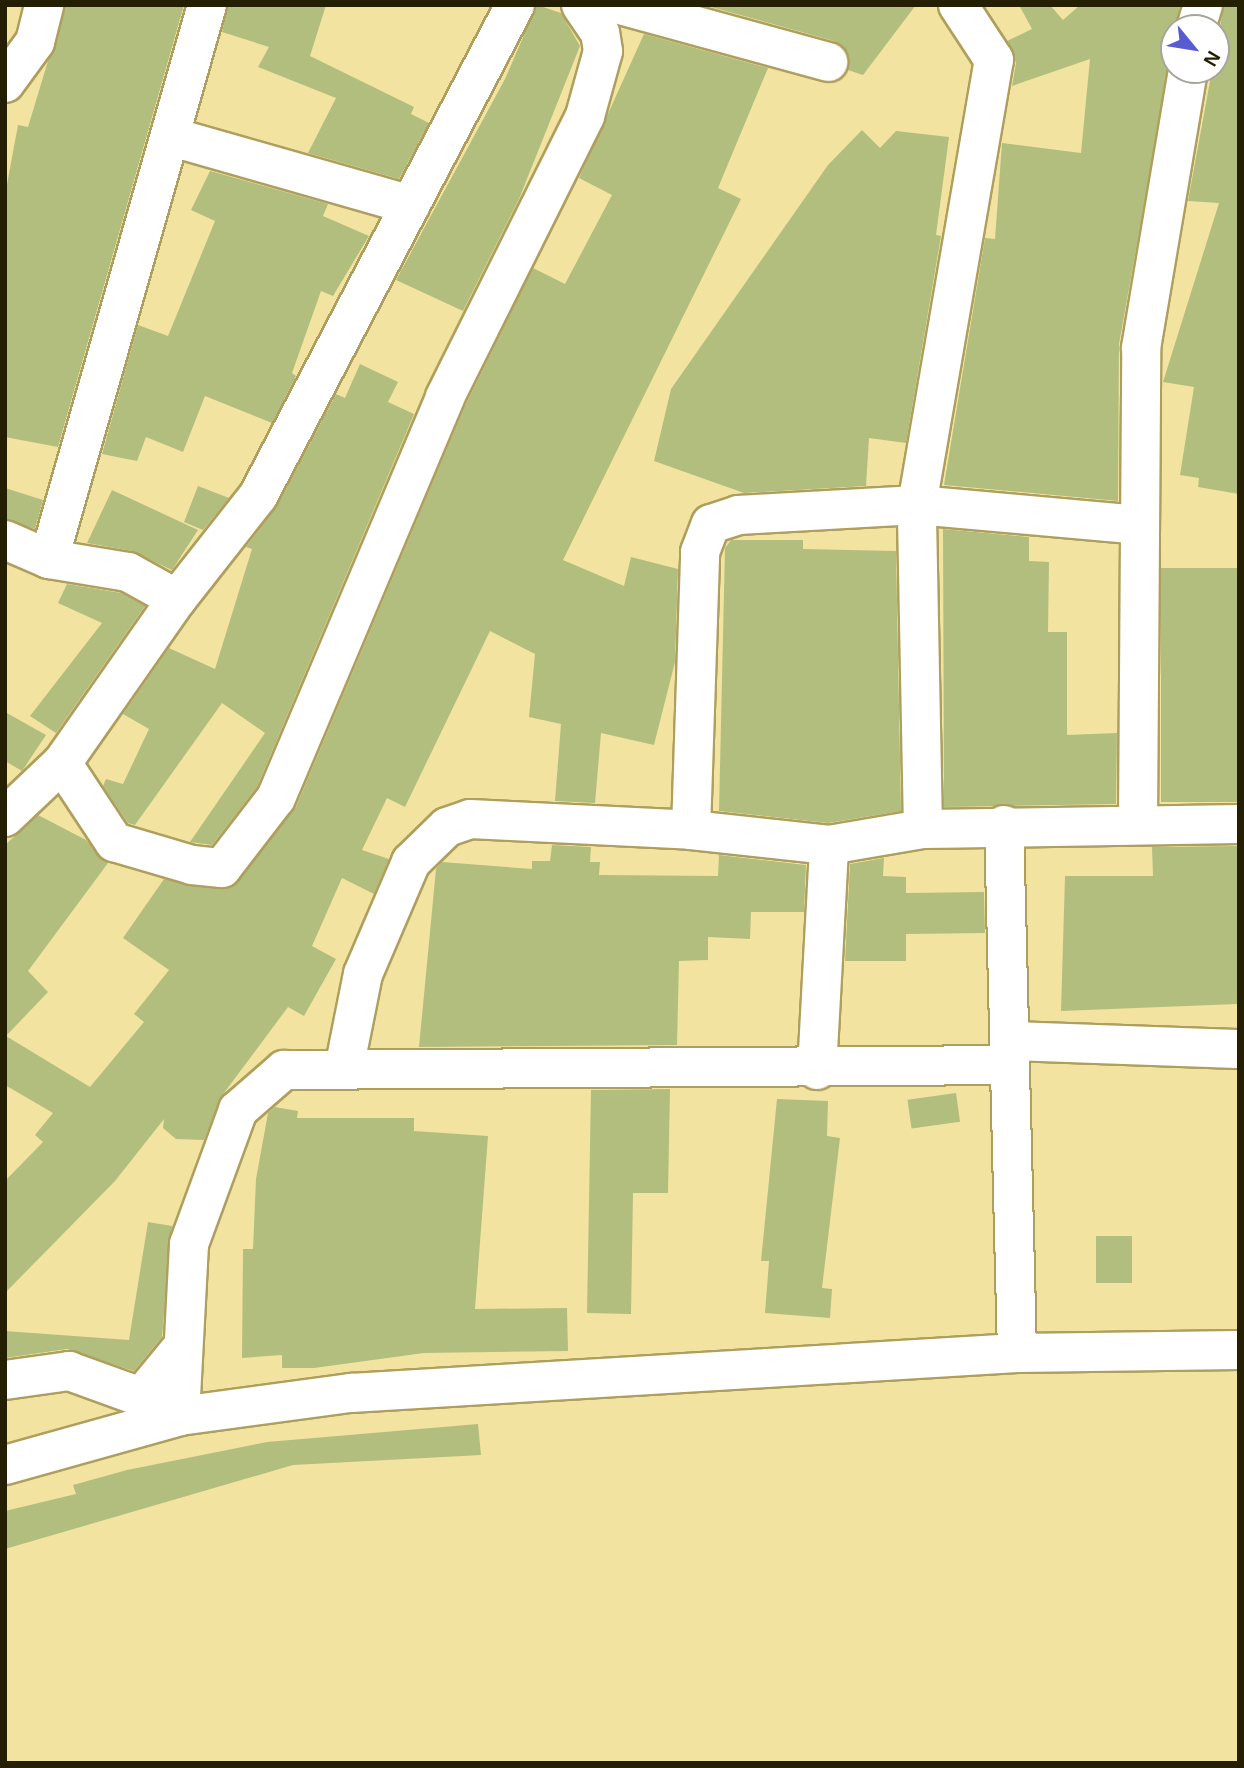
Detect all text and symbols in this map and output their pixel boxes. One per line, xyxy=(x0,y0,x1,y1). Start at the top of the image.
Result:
north arrow xyxy=(1160,14,1230,84)
text: N xyxy=(1199,48,1224,70)

